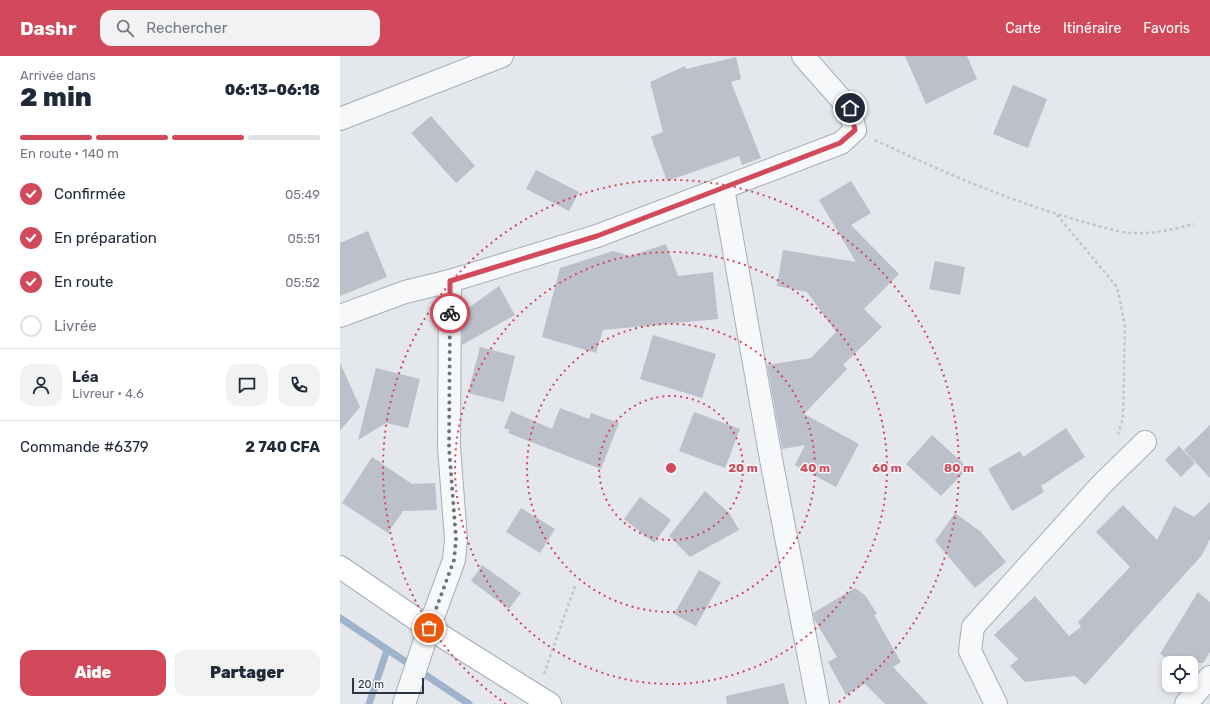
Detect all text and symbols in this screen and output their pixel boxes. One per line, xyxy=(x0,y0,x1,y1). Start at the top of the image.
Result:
search box xyxy=(100,10,380,46)
text: Dashr xyxy=(20,17,76,40)
icon: search xyxy=(114,17,136,39)
text: Rechercher xyxy=(146,19,227,37)
text: Carte xyxy=(1005,20,1041,37)
text: Itinéraire xyxy=(1063,20,1121,37)
text: Favoris xyxy=(1143,20,1190,37)
text: Arrivée dans xyxy=(20,68,96,83)
text: 06:13–06:18 xyxy=(225,81,320,99)
text: 2 min xyxy=(20,82,92,113)
pin xyxy=(833,91,867,125)
icon: home xyxy=(839,97,861,119)
text: En route · 140 m xyxy=(20,146,119,161)
icon: check xyxy=(20,183,42,205)
text: Confirmée xyxy=(54,185,126,203)
text: 05:49 xyxy=(285,187,320,202)
icon: check xyxy=(20,227,42,249)
text: En préparation xyxy=(54,229,157,247)
text: 05:51 xyxy=(288,231,320,246)
icon: check xyxy=(20,271,42,293)
text: En route xyxy=(54,273,113,291)
text: 05:52 xyxy=(285,275,320,290)
courier xyxy=(430,293,470,333)
icon: bike xyxy=(439,302,461,324)
text: Livrée xyxy=(54,317,97,335)
button: person xyxy=(20,364,62,406)
button: chat xyxy=(226,364,268,406)
button: phone xyxy=(278,364,320,406)
text: Léa xyxy=(72,368,99,386)
text: Livreur · 4.6 xyxy=(72,386,144,401)
text: Commande #6379 xyxy=(20,438,149,456)
text: 2 740 CFA xyxy=(245,438,320,456)
centre of rings xyxy=(664,461,678,475)
text: 20 m xyxy=(728,461,758,475)
text: 40 m xyxy=(800,461,830,475)
text: 60 m xyxy=(872,461,902,475)
text: 80 m xyxy=(944,461,974,475)
pin xyxy=(412,611,446,645)
icon: bag xyxy=(418,617,440,639)
button: Aide xyxy=(20,650,166,696)
button: Partager xyxy=(174,650,320,696)
map controls xyxy=(1162,656,1198,692)
button: locate xyxy=(1162,656,1198,692)
scale bar xyxy=(352,676,424,695)
text: 20 m xyxy=(358,678,384,691)

